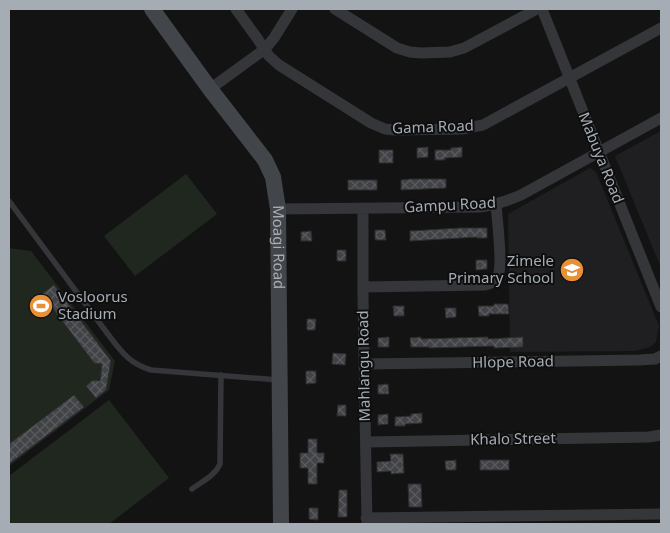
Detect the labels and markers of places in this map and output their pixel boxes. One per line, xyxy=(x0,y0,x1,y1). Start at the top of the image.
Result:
place label: Zimele Primary School xyxy=(448,250,554,287)
school or university icon: Zimele Primary School xyxy=(559,257,585,283)
place label: Vosloorus Stadium xyxy=(58,286,128,323)
sports icon: Vosloorus Stadium xyxy=(28,293,54,319)

